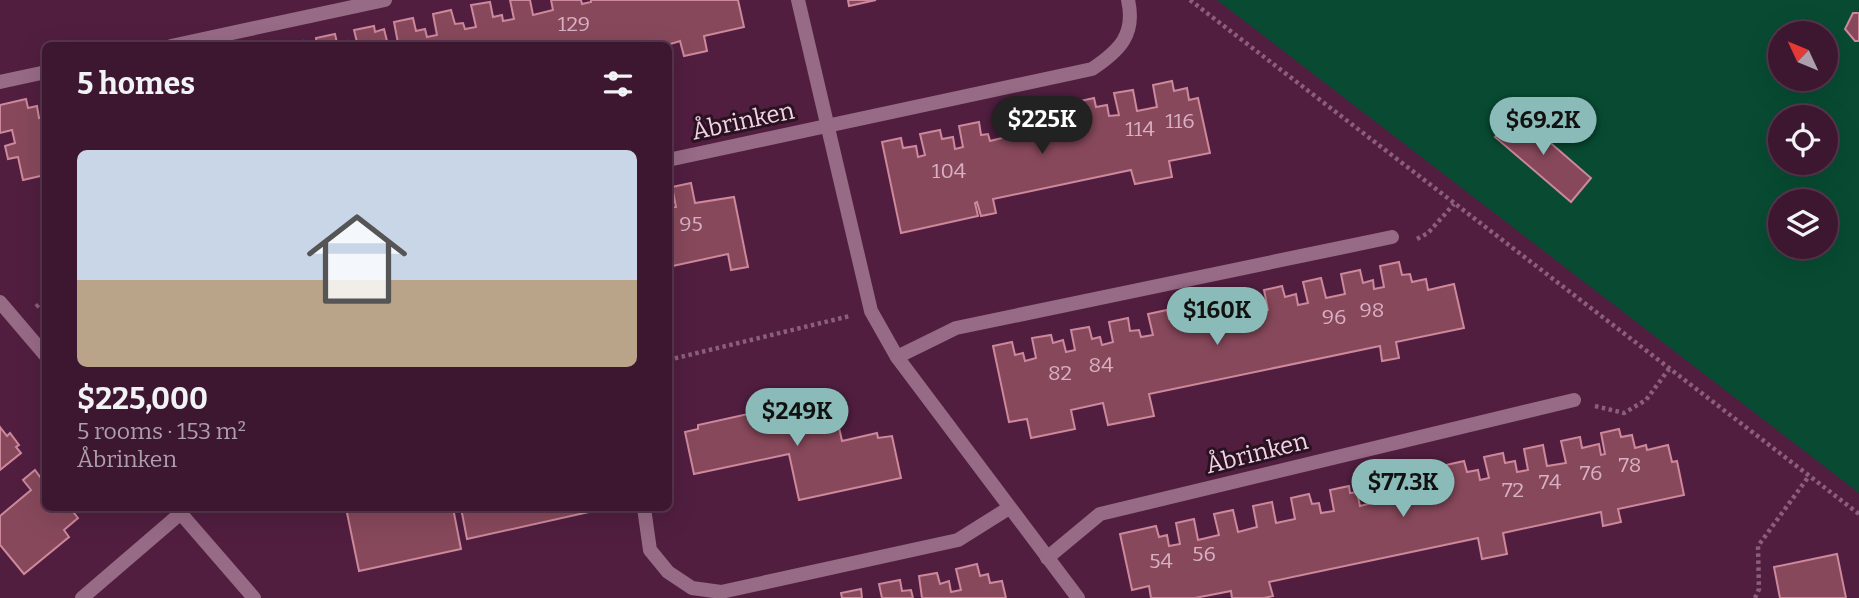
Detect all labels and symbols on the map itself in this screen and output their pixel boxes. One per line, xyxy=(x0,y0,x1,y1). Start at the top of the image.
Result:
house number: 129 xyxy=(558,11,590,37)
north arrow xyxy=(1768,21,1838,91)
street label: Åbrinken xyxy=(689,96,797,146)
pin: $225K xyxy=(993,96,1091,156)
pin: $69.2K xyxy=(1486,97,1600,157)
house number: 116 xyxy=(1165,108,1195,134)
house number: 114 xyxy=(1125,116,1155,142)
house number: 104 xyxy=(932,158,966,184)
house number: 95 xyxy=(679,211,703,237)
pin: $160K xyxy=(1168,288,1266,347)
house number: 98 xyxy=(1360,297,1384,323)
house number: 96 xyxy=(1322,304,1346,330)
house number: 84 xyxy=(1089,352,1113,378)
house number: 82 xyxy=(1048,360,1072,386)
pin: $249K xyxy=(748,388,846,448)
street label: Åbrinken xyxy=(1203,427,1311,479)
house number: 78 xyxy=(1619,452,1641,478)
pin: $77.3K xyxy=(1346,460,1460,519)
house number: 76 xyxy=(1580,460,1602,486)
house number: 74 xyxy=(1539,469,1561,495)
house number: 72 xyxy=(1502,477,1524,503)
house number: 56 xyxy=(1192,541,1216,567)
house number: 54 xyxy=(1149,548,1173,574)

